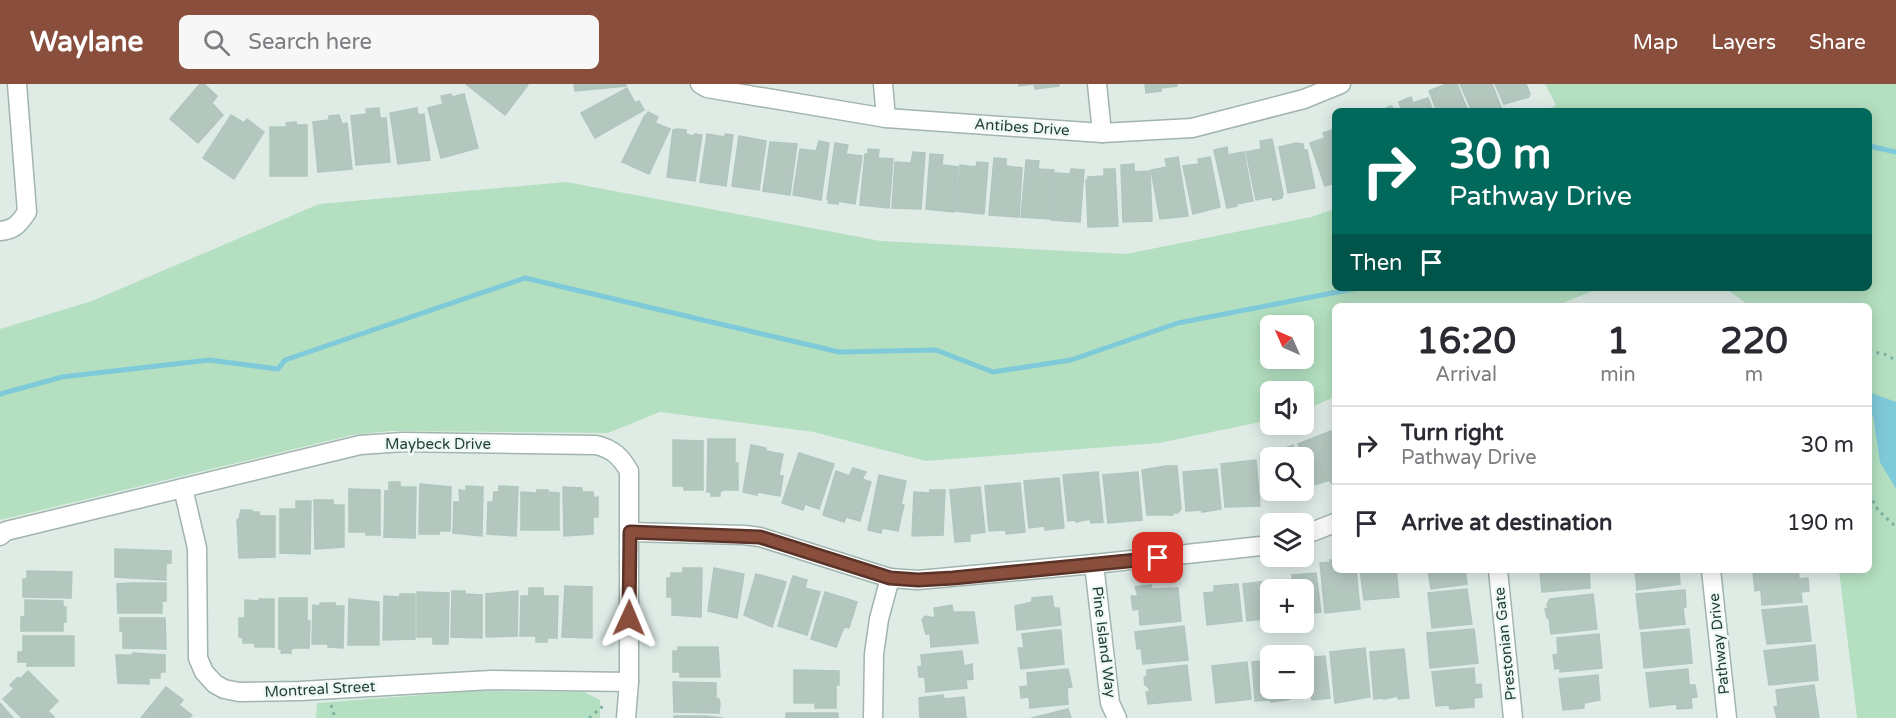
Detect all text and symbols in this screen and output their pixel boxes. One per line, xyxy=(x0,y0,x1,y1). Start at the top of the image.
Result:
search box xyxy=(179,15,599,69)
text: Waylane xyxy=(30,25,143,59)
icon: search xyxy=(200,26,233,59)
text: Search here xyxy=(248,29,372,55)
text: Map xyxy=(1633,30,1678,55)
text: Layers xyxy=(1711,30,1776,55)
text: Share xyxy=(1809,30,1866,55)
street label: Antibes Drive xyxy=(974,115,1070,139)
text: 30 m xyxy=(1449,129,1551,180)
icon: right xyxy=(1350,132,1428,210)
text: Pathway Drive xyxy=(1449,180,1632,213)
icon: arrive xyxy=(1415,246,1448,279)
text: Then xyxy=(1350,250,1403,276)
north arrow xyxy=(1260,315,1314,369)
map controls xyxy=(1260,315,1314,699)
text: 16:20 xyxy=(1416,320,1516,363)
text: 1 xyxy=(1607,320,1629,363)
text: 220 xyxy=(1720,320,1788,363)
text: Arrival xyxy=(1435,363,1497,387)
text: min xyxy=(1600,363,1636,387)
text: m xyxy=(1745,363,1763,387)
button: sound xyxy=(1260,381,1314,435)
text: Turn right xyxy=(1401,420,1503,446)
icon: right xyxy=(1350,429,1383,462)
text: 30 m xyxy=(1800,432,1854,458)
street label: Maybeck Drive xyxy=(385,435,491,453)
text: Pathway Drive xyxy=(1401,446,1537,470)
button: search xyxy=(1260,447,1314,501)
icon: arrive xyxy=(1350,507,1383,540)
text: Arrive at destination xyxy=(1401,510,1612,536)
text: 190 m xyxy=(1787,510,1854,536)
button: layers xyxy=(1260,513,1314,567)
pin xyxy=(1132,532,1183,583)
icon: arrive xyxy=(1141,541,1174,574)
button: + xyxy=(1260,579,1314,633)
street label: Pine Island Way xyxy=(1088,585,1120,699)
position arrow xyxy=(597,586,661,650)
street label: Prestonian Gate xyxy=(1490,586,1520,702)
street label: Pathway Drive xyxy=(1705,593,1733,695)
button: − xyxy=(1260,645,1314,699)
street label: Montreal Street xyxy=(264,677,376,701)

